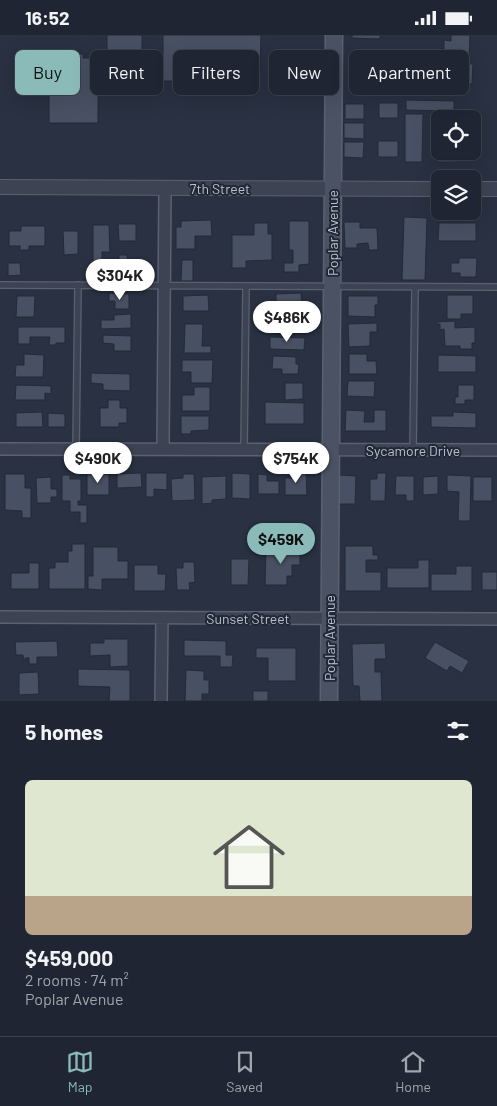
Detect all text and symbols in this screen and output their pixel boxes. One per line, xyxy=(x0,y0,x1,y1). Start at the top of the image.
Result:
text: 16:52 xyxy=(25,6,70,29)
chip: Buy xyxy=(15,50,80,95)
chip: Rent xyxy=(90,50,163,95)
chip: Filters xyxy=(173,50,259,95)
chip: New xyxy=(269,50,339,95)
chip: Apartment xyxy=(349,50,469,95)
map controls xyxy=(431,110,481,220)
button: locate xyxy=(431,110,481,160)
button: layers xyxy=(431,170,481,220)
street label: 7th Street xyxy=(190,180,250,197)
street label: Poplar Avenue xyxy=(324,190,341,276)
pin: $304K xyxy=(85,259,155,301)
text: $304K xyxy=(97,265,143,284)
pin: $486K xyxy=(252,301,322,343)
text: $486K xyxy=(264,307,310,326)
pin: $490K xyxy=(63,441,133,484)
pin: $754K xyxy=(261,441,331,484)
street label: Sycamore Drive xyxy=(366,442,460,459)
text: $490K xyxy=(75,448,121,467)
text: $754K xyxy=(273,448,319,467)
pin: $459K xyxy=(246,523,316,565)
text: $459K xyxy=(258,529,304,548)
street label: Poplar Avenue xyxy=(321,595,338,681)
street label: Sunset Street xyxy=(206,610,290,627)
icon: filters xyxy=(444,717,472,745)
text: 5 homes xyxy=(25,719,103,744)
icon: home xyxy=(204,812,294,902)
text: $459,000 xyxy=(25,945,113,970)
text: 2 rooms · 74 m² xyxy=(25,970,129,989)
text: Poplar Avenue xyxy=(25,989,123,1008)
tab: Map xyxy=(66,1048,94,1095)
tab: Saved xyxy=(226,1048,263,1095)
tab: Home xyxy=(395,1048,431,1095)

